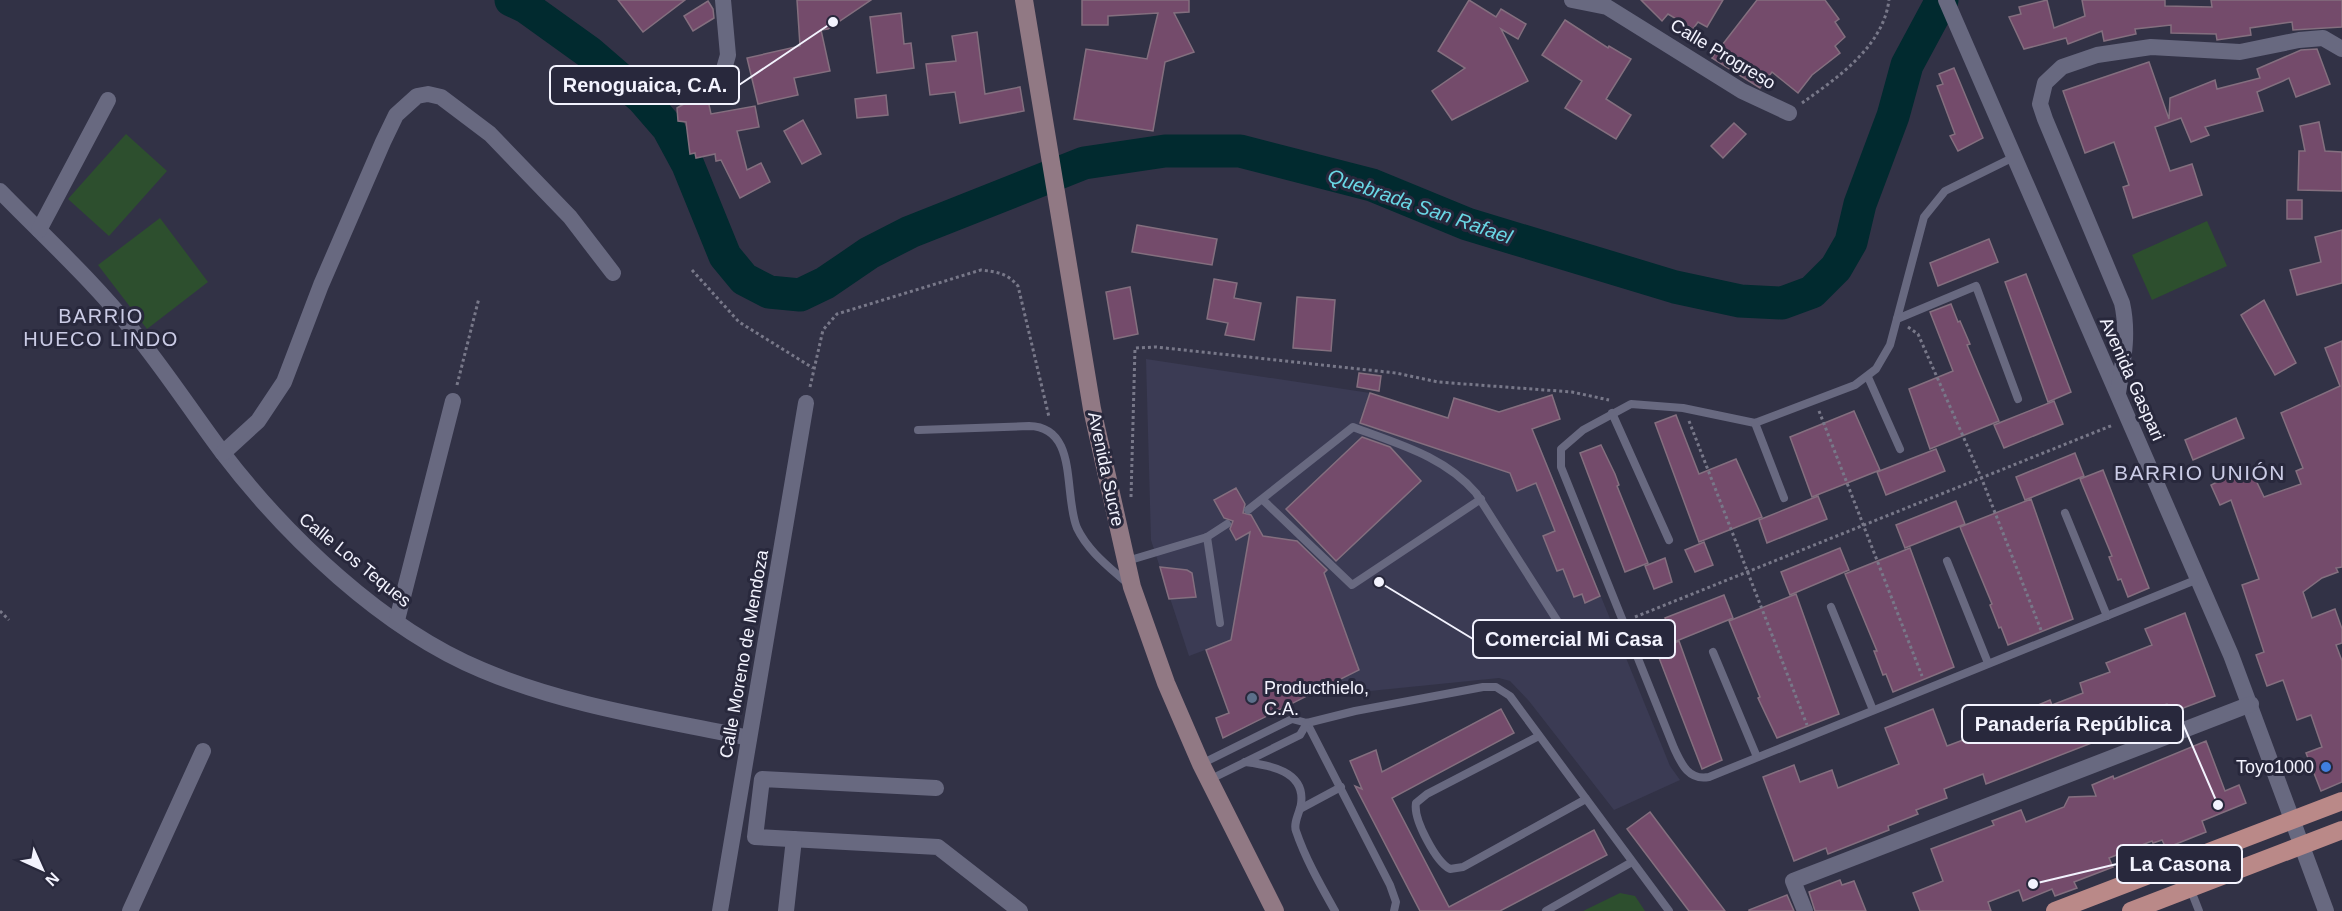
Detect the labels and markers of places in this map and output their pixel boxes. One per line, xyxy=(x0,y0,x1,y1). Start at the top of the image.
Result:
callout: Renoguaica, C.A. xyxy=(550,66,739,104)
callout: Comercial Mi Casa xyxy=(1473,620,1675,658)
place label: Producthielo, C.A. xyxy=(1264,678,1369,719)
marker: Producthielo, C.A. xyxy=(1245,691,1259,705)
callout: Panadería República xyxy=(1962,705,2183,743)
place label: Toyo1000 xyxy=(2236,757,2314,777)
marker: Toyo1000 xyxy=(2319,760,2333,774)
callout: La Casona xyxy=(2117,845,2242,883)

